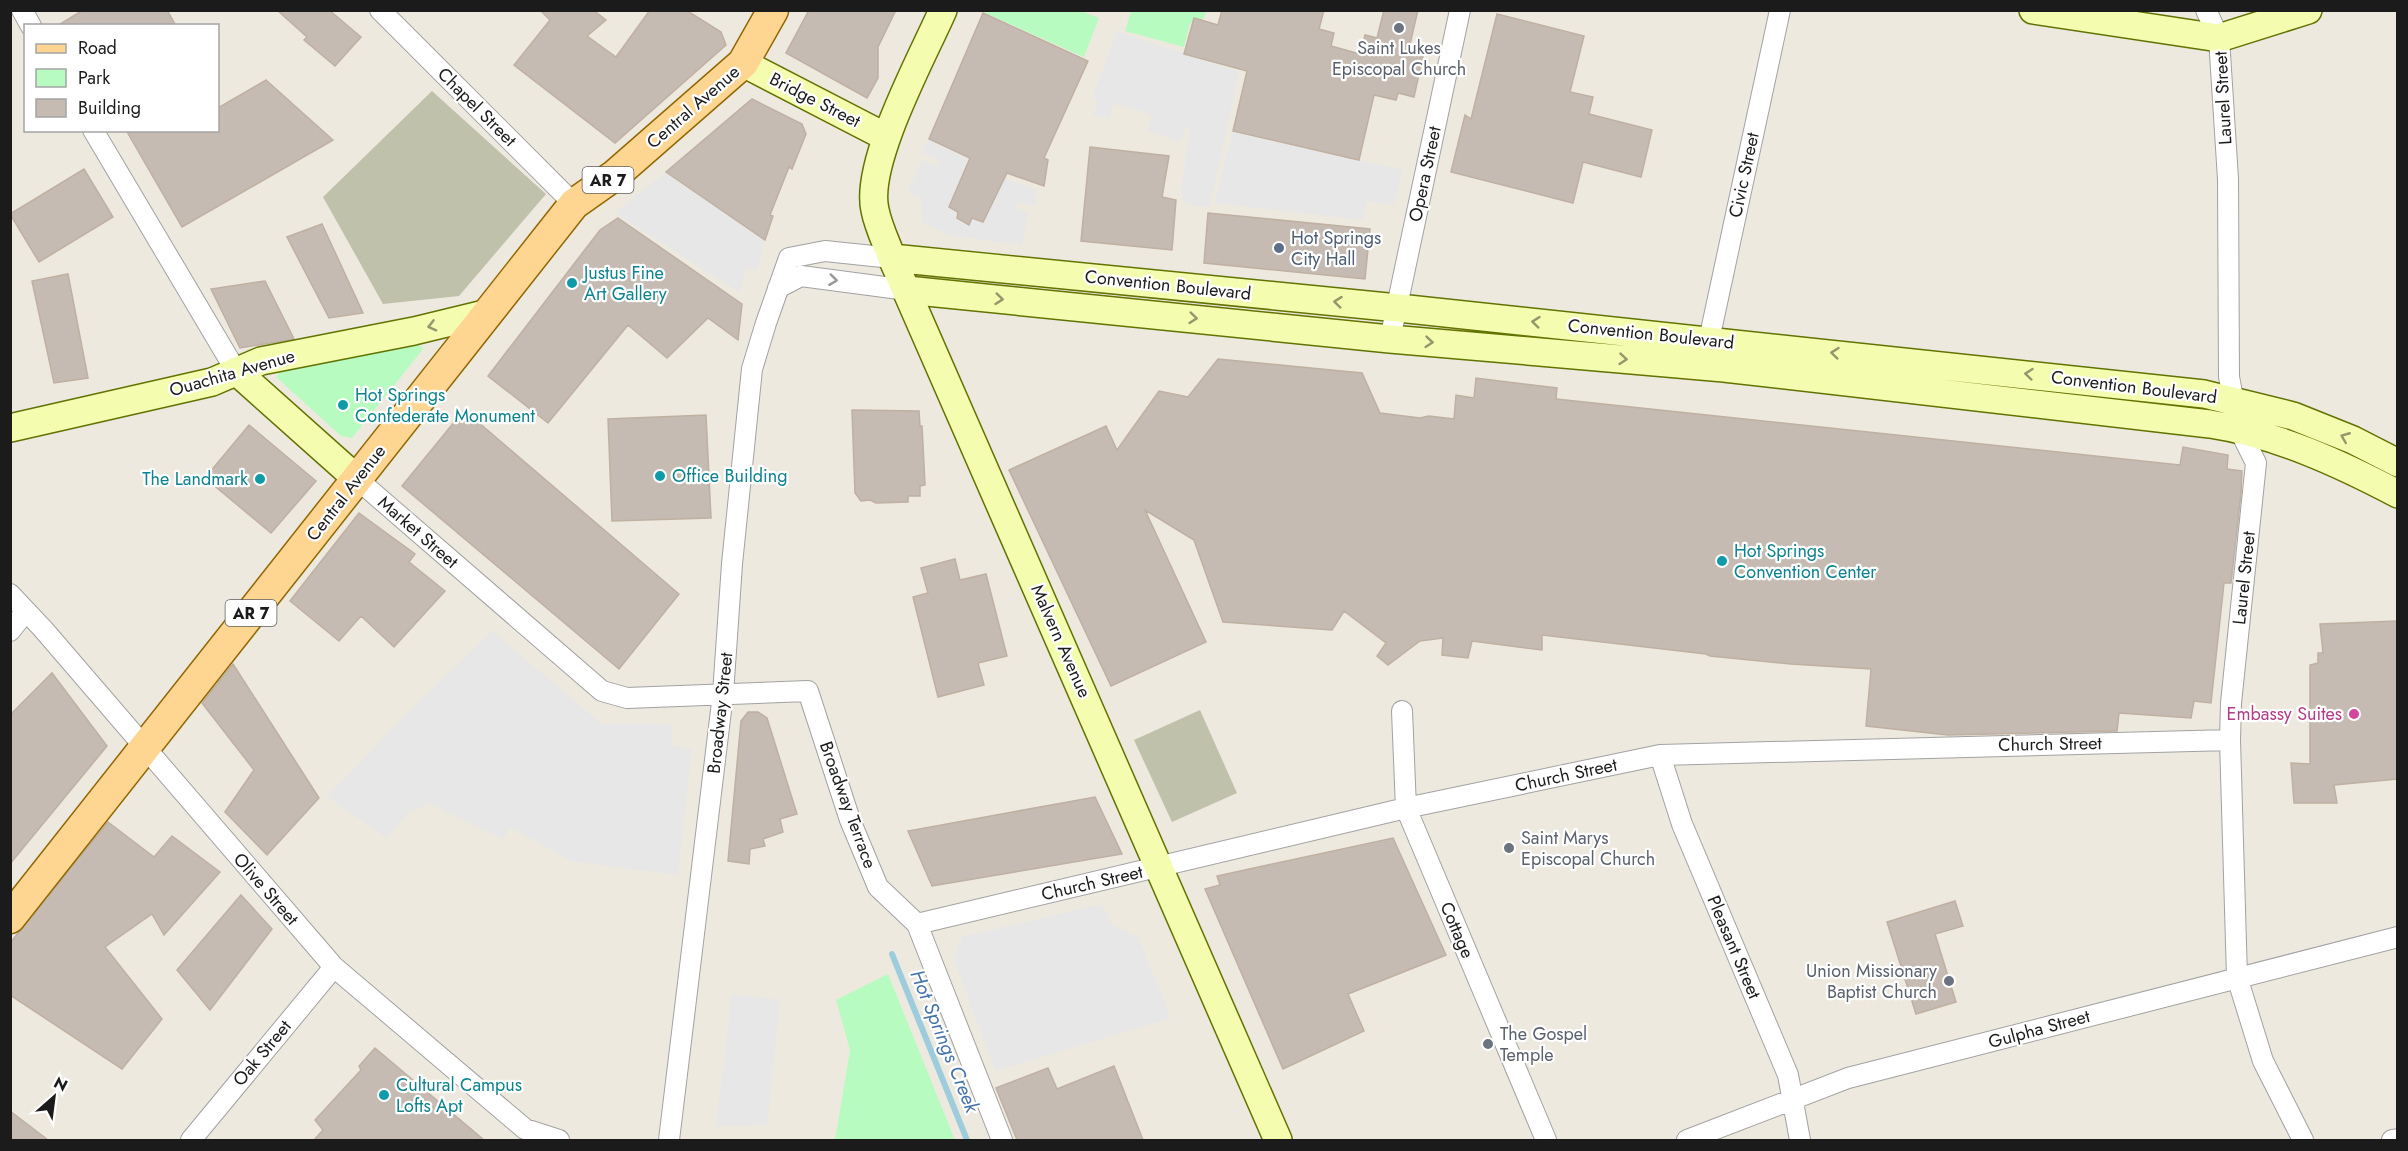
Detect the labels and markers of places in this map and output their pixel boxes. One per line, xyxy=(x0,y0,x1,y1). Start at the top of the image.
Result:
marker: Saint Lukes Episcopal Church xyxy=(1392,21,1406,35)
place label: Saint Lukes Episcopal Church xyxy=(1332,35,1466,82)
place label: Hot Springs City Hall xyxy=(1291,225,1381,272)
marker: Hot Springs City Hall xyxy=(1272,241,1286,255)
place label: Justus Fine Art Gallery xyxy=(582,260,667,307)
marker: Justus Fine Art Gallery xyxy=(565,276,579,290)
place label: Hot Springs Confederate Monument xyxy=(355,382,535,429)
marker: Hot Springs Confederate Monument xyxy=(336,398,350,412)
place label: Office Building xyxy=(672,463,787,489)
place label: The Landmark xyxy=(142,466,248,492)
marker: Office Building xyxy=(653,469,667,483)
marker: The Landmark xyxy=(253,472,267,486)
place label: Hot Springs Convention Center xyxy=(1734,538,1877,585)
marker: Hot Springs Convention Center xyxy=(1715,554,1729,568)
place label: Embassy Suites xyxy=(2227,701,2342,727)
marker: Embassy Suites xyxy=(2347,707,2361,721)
place label: Saint Marys Episcopal Church xyxy=(1521,825,1655,872)
marker: Saint Marys Episcopal Church xyxy=(1502,841,1516,855)
place label: Union Missionary Baptist Church xyxy=(1806,958,1937,1005)
marker: Union Missionary Baptist Church xyxy=(1942,974,1956,988)
place label: The Gospel Temple xyxy=(1500,1021,1587,1068)
marker: The Gospel Temple xyxy=(1481,1037,1495,1051)
place label: Cultural Campus Lofts Apt xyxy=(396,1072,522,1119)
marker: Cultural Campus Lofts Apt xyxy=(377,1088,391,1102)

